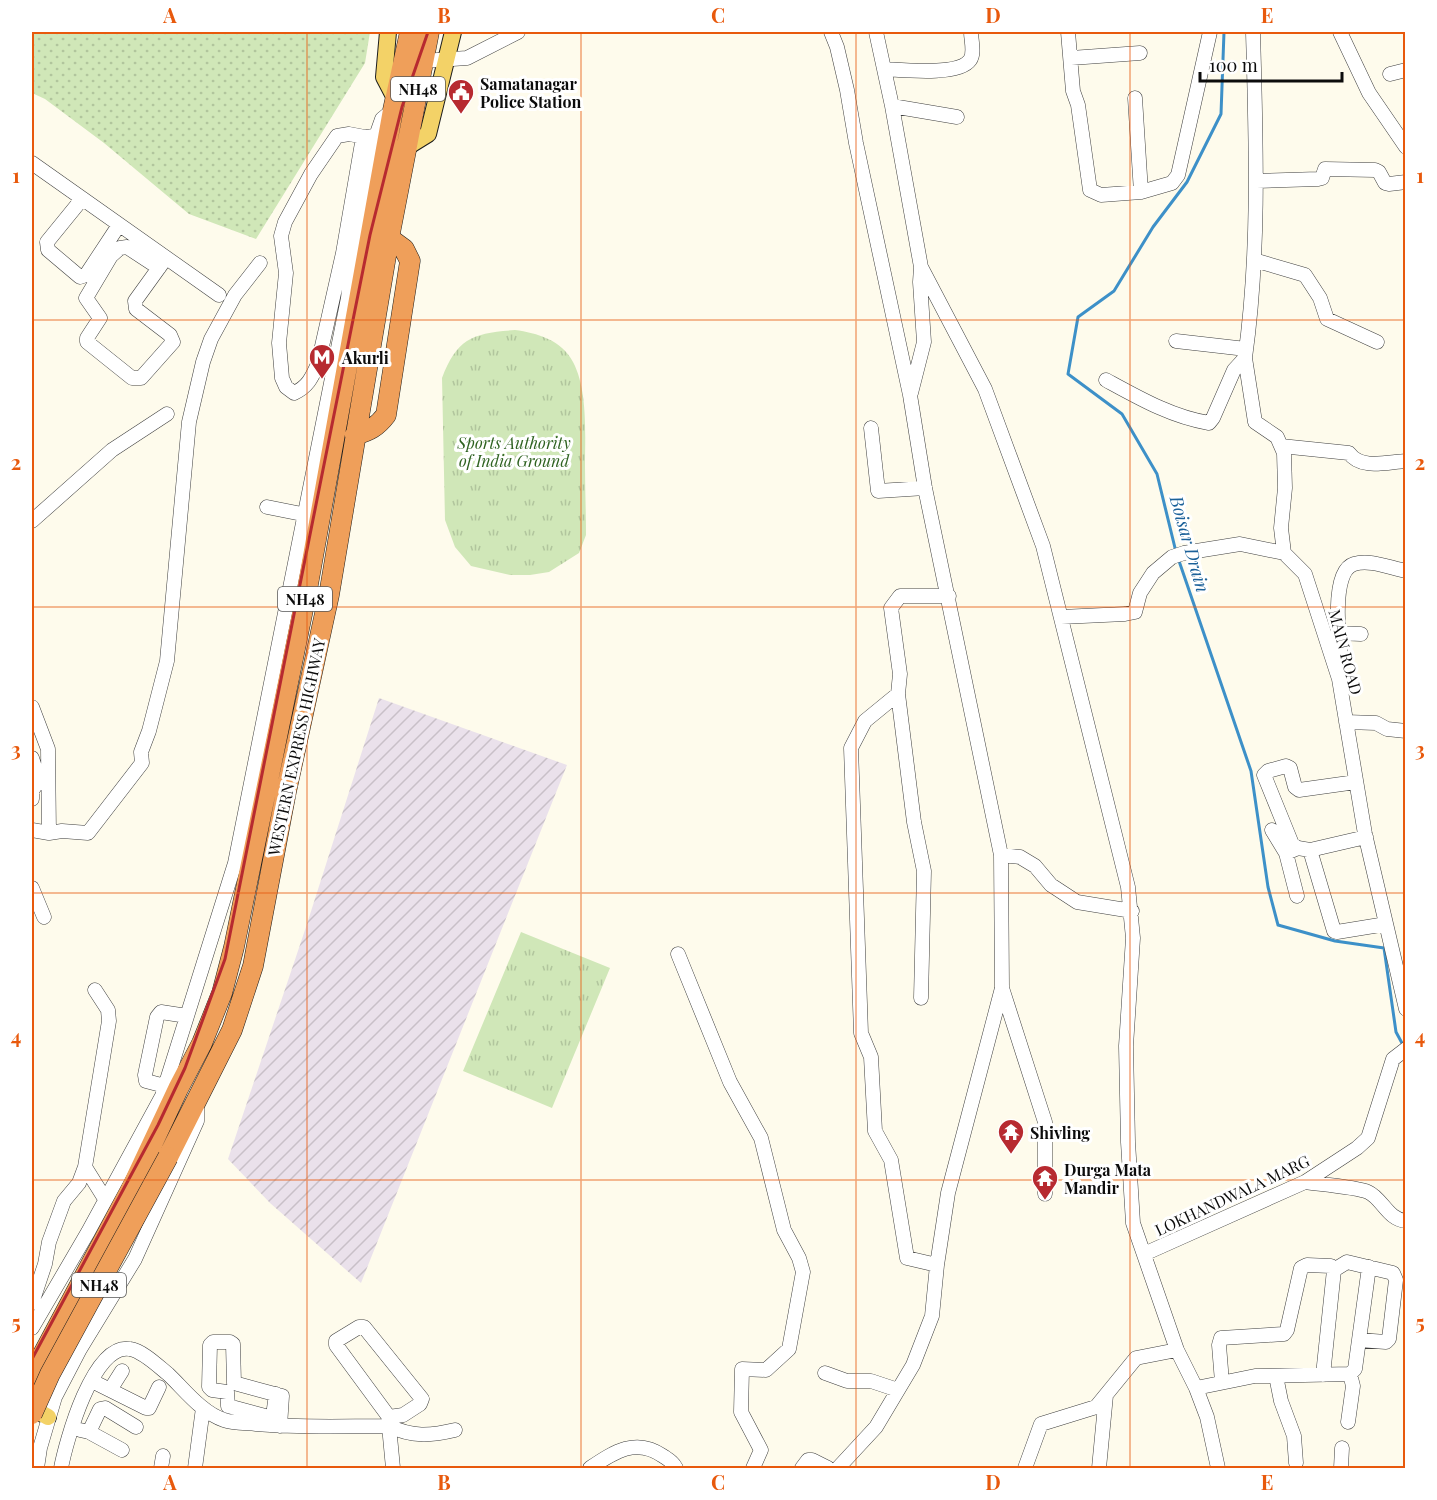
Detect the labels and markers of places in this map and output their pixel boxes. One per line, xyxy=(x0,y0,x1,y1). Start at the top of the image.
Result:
place label: Samatanagar Police Station xyxy=(480,73,582,112)
public building icon: Samatanagar Police Station xyxy=(446,77,476,115)
metro station icon: Akurli xyxy=(307,342,337,380)
place label: Akurli xyxy=(341,347,389,368)
temple icon: Shivling xyxy=(996,1117,1026,1155)
place label: Shivling xyxy=(1030,1122,1090,1143)
place label: Durga Mata Mandir xyxy=(1064,1159,1152,1198)
temple icon: Durga Mata Mandir xyxy=(1030,1163,1060,1201)

